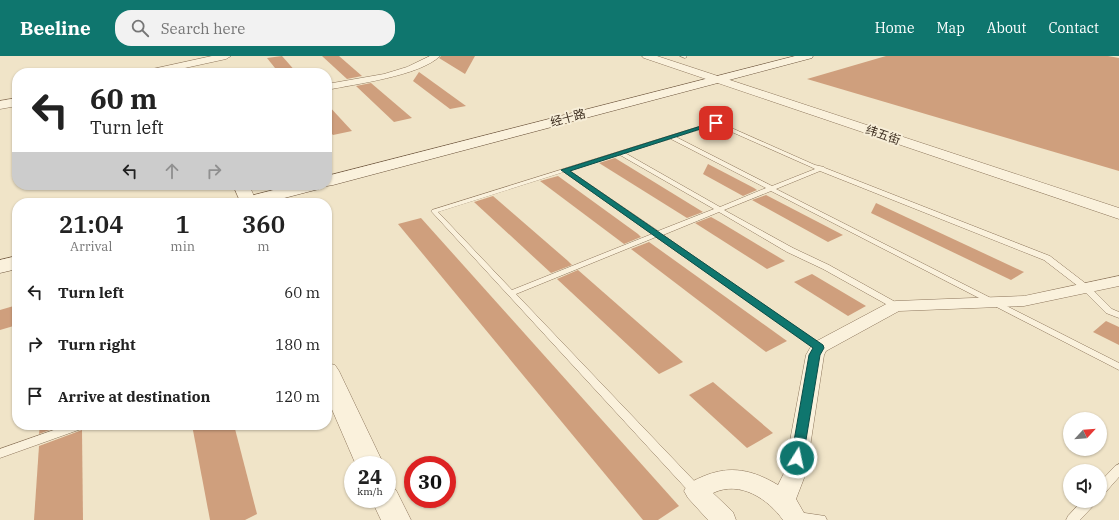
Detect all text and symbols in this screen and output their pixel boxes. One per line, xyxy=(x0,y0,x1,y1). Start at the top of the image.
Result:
search box xyxy=(115,10,395,46)
text: Beeline xyxy=(20,16,91,40)
icon: search xyxy=(129,17,151,39)
text: Search here xyxy=(161,19,245,38)
text: Home xyxy=(875,19,914,37)
text: Map xyxy=(936,19,965,37)
text: About xyxy=(987,19,1026,37)
text: Contact xyxy=(1048,19,1099,37)
text: 60 m xyxy=(90,80,157,117)
icon: left xyxy=(24,84,76,136)
street label: 经十路 xyxy=(549,106,587,129)
pin xyxy=(699,106,733,140)
icon: arrive xyxy=(705,112,727,134)
text: Turn left xyxy=(90,116,164,139)
street label: 纬五街 xyxy=(864,122,903,147)
icon: left xyxy=(119,160,141,182)
icon: ahead xyxy=(161,160,183,182)
icon: right xyxy=(203,160,225,182)
text: 21:04 xyxy=(59,208,124,240)
text: 1 xyxy=(176,208,190,240)
text: 360 xyxy=(242,208,285,240)
text: Arrival xyxy=(70,238,112,255)
text: min xyxy=(170,238,195,255)
text: m xyxy=(257,238,270,255)
icon: left xyxy=(24,281,46,303)
text: Turn left xyxy=(58,283,124,302)
text: 60 m xyxy=(284,283,320,302)
icon: right xyxy=(24,333,46,355)
text: Turn right xyxy=(58,335,136,354)
text: 180 m xyxy=(275,335,320,354)
icon: arrive xyxy=(24,385,46,407)
text: Arrive at destination xyxy=(58,387,210,406)
text: 120 m xyxy=(275,387,320,406)
north arrow xyxy=(1063,412,1107,456)
map controls xyxy=(1063,412,1107,508)
position arrow xyxy=(776,437,818,479)
speed limit sign: 30 xyxy=(404,456,456,508)
text: 24 xyxy=(358,463,382,490)
button: sound xyxy=(1063,464,1107,508)
text: km/h xyxy=(357,485,383,498)

